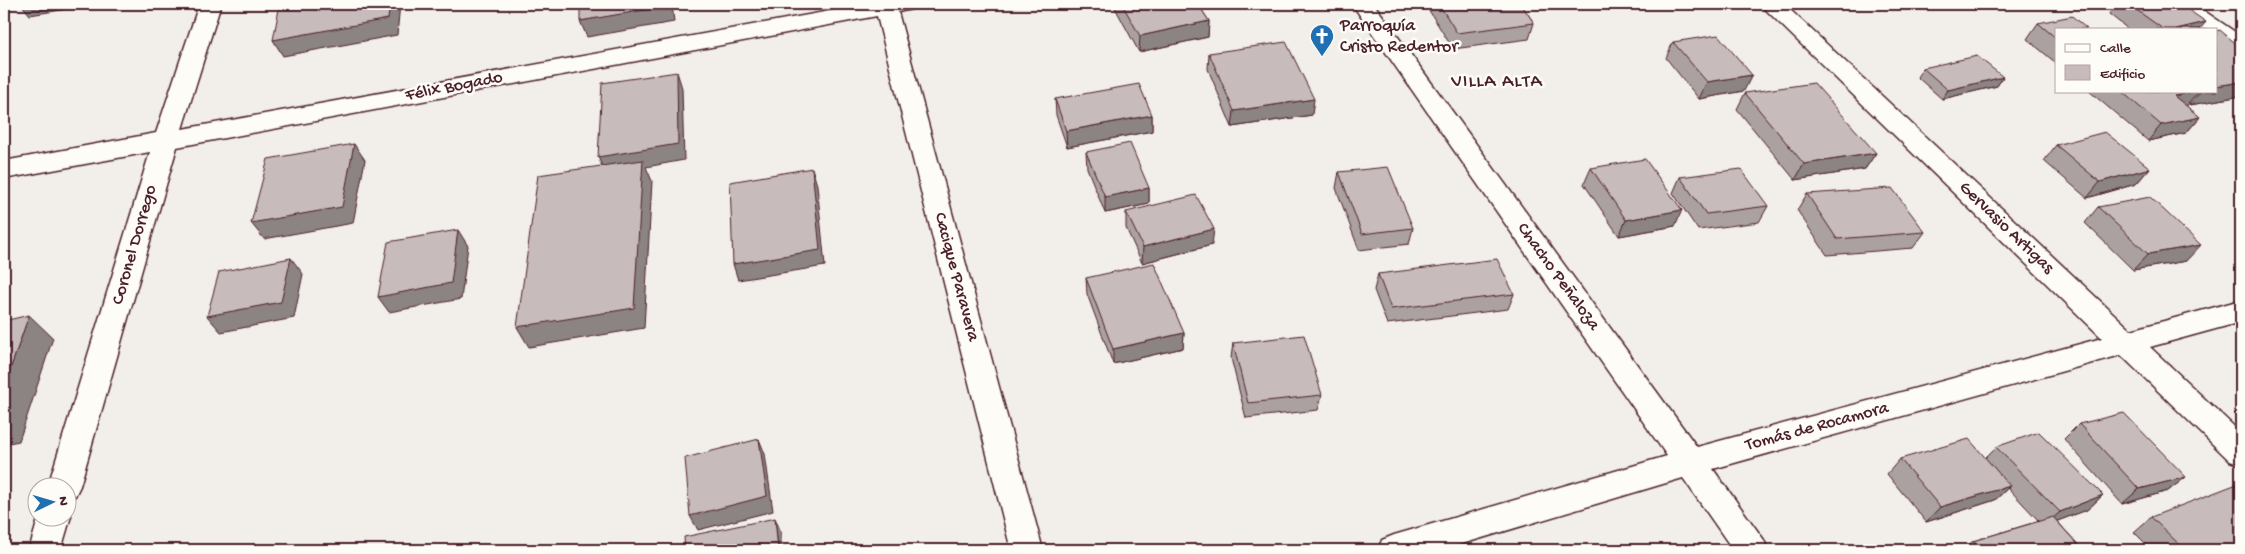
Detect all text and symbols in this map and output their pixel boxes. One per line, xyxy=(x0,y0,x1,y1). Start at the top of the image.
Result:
place label: Parroquía Cristo Redentor xyxy=(1339,16,1459,58)
church icon: Parroquía Cristo Redentor xyxy=(1309,23,1335,57)
legend xyxy=(2055,28,2218,92)
text: Calle xyxy=(2100,40,2131,58)
text: Edificio xyxy=(2100,66,2146,84)
street label: Félix Bogado xyxy=(403,67,504,107)
district label: VILLA ALTA xyxy=(1450,71,1544,94)
street label: Gervasio Artigas xyxy=(1954,177,2059,280)
street label: Coronel Dorrego xyxy=(108,183,162,307)
street label: Cacique Paravera xyxy=(929,210,984,345)
street label: Chacho Peñaloza xyxy=(1512,219,1605,336)
street label: Tomás de Rocamora xyxy=(1742,398,1892,456)
north arrow xyxy=(28,476,78,526)
text: N xyxy=(54,496,71,506)

